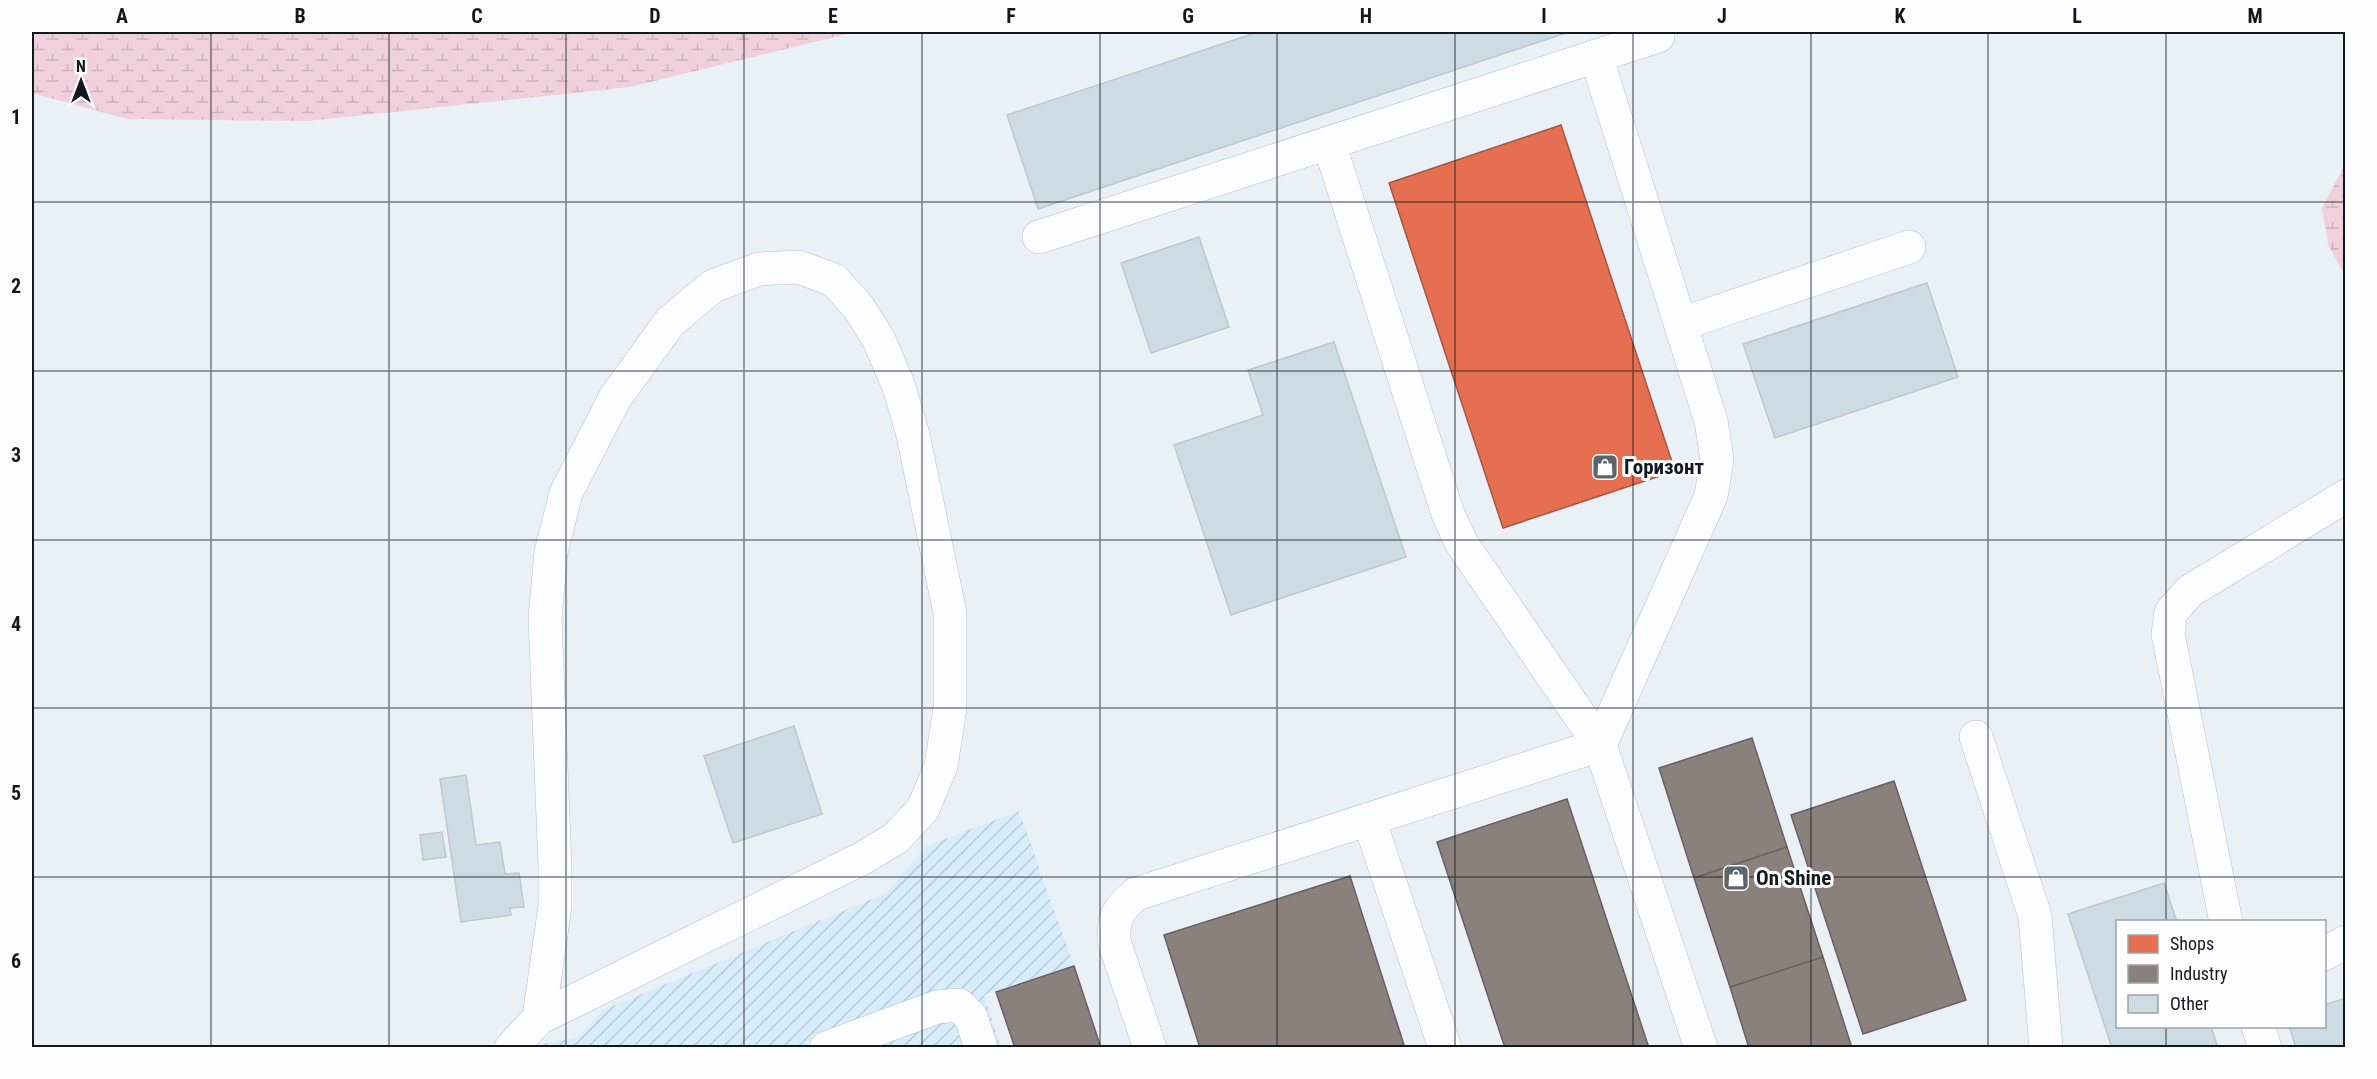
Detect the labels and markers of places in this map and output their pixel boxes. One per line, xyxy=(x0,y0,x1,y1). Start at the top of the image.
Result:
shop icon: Горизонт xyxy=(1590,452,1620,482)
place label: Горизонт xyxy=(1624,455,1704,479)
shop icon: On Shine xyxy=(1721,863,1751,893)
place label: On Shine xyxy=(1756,866,1831,890)

